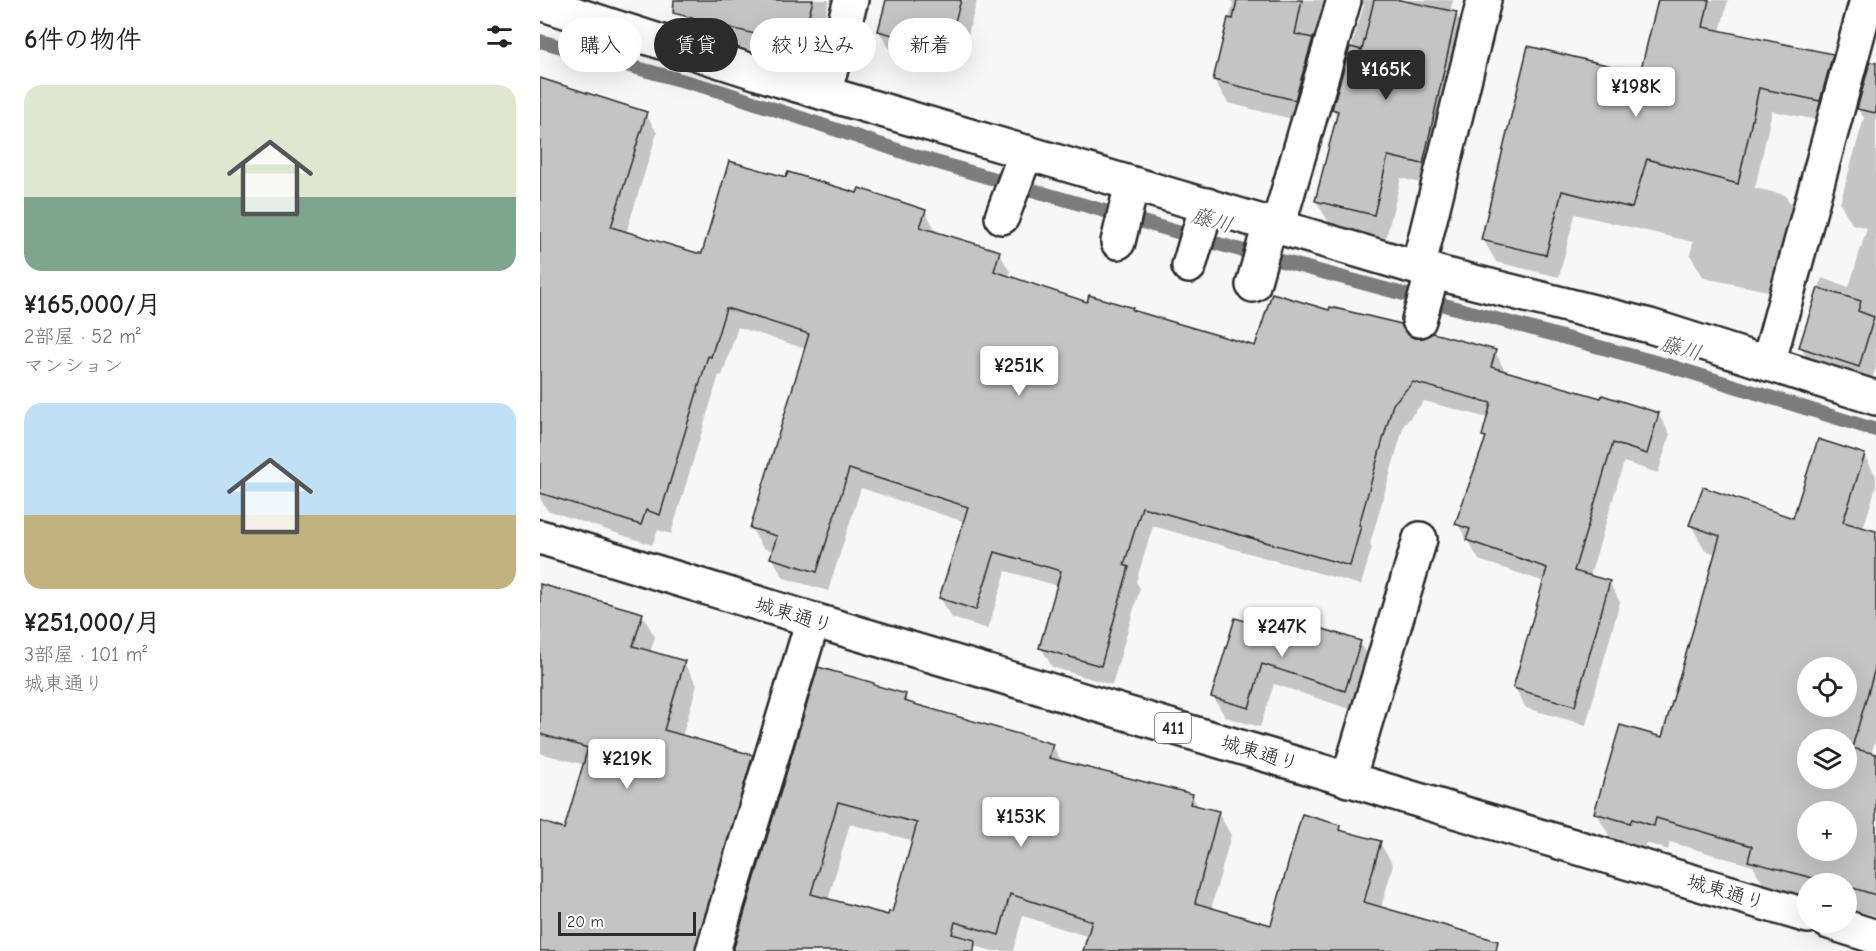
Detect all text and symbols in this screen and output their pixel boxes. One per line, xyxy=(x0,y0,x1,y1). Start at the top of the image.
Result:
chip: 購入 xyxy=(558,18,642,72)
chip: 賃貸 xyxy=(654,18,738,72)
chip: 絞り込み xyxy=(750,18,876,72)
chip: 新着 xyxy=(888,18,972,72)
icon: filters xyxy=(483,20,516,53)
text: 6件の物件 xyxy=(24,25,142,55)
pin: ¥165K xyxy=(1344,50,1428,101)
text: ¥165K xyxy=(1361,58,1411,81)
pin: ¥198K xyxy=(1594,67,1678,118)
text: ¥198K xyxy=(1611,75,1661,98)
icon: home xyxy=(216,124,324,232)
water label: 藤川 xyxy=(1189,203,1235,237)
text: ¥165,000/月 xyxy=(24,290,161,320)
text: 2部屋 · 52 m² xyxy=(24,325,141,348)
water label: 藤川 xyxy=(1658,331,1704,365)
pin: ¥251K xyxy=(977,346,1061,397)
text: マンション xyxy=(24,354,123,377)
text: ¥251K xyxy=(994,354,1044,377)
icon: home xyxy=(216,442,324,550)
street label: 城東通り xyxy=(752,592,836,638)
pin: ¥247K xyxy=(1240,607,1324,658)
text: ¥251,000/月 xyxy=(24,608,161,638)
text: ¥247K xyxy=(1258,615,1306,638)
text: 3部屋 · 101 m² xyxy=(24,643,147,666)
map controls xyxy=(1797,657,1857,933)
button: locate xyxy=(1797,657,1857,717)
text: 城東通り xyxy=(24,672,104,695)
road number: 411 xyxy=(1155,713,1191,743)
button: layers xyxy=(1797,729,1857,789)
street label: 城東通り xyxy=(1218,730,1302,776)
pin: ¥219K xyxy=(585,739,669,790)
text: ¥219K xyxy=(602,747,652,770)
pin: ¥153K xyxy=(979,797,1063,848)
button: + xyxy=(1797,801,1857,861)
text: ¥153K xyxy=(996,805,1046,828)
street label: 城東通り xyxy=(1684,869,1768,915)
button: − xyxy=(1797,873,1857,933)
scale bar xyxy=(558,909,696,936)
text: 20 m xyxy=(567,913,604,931)

